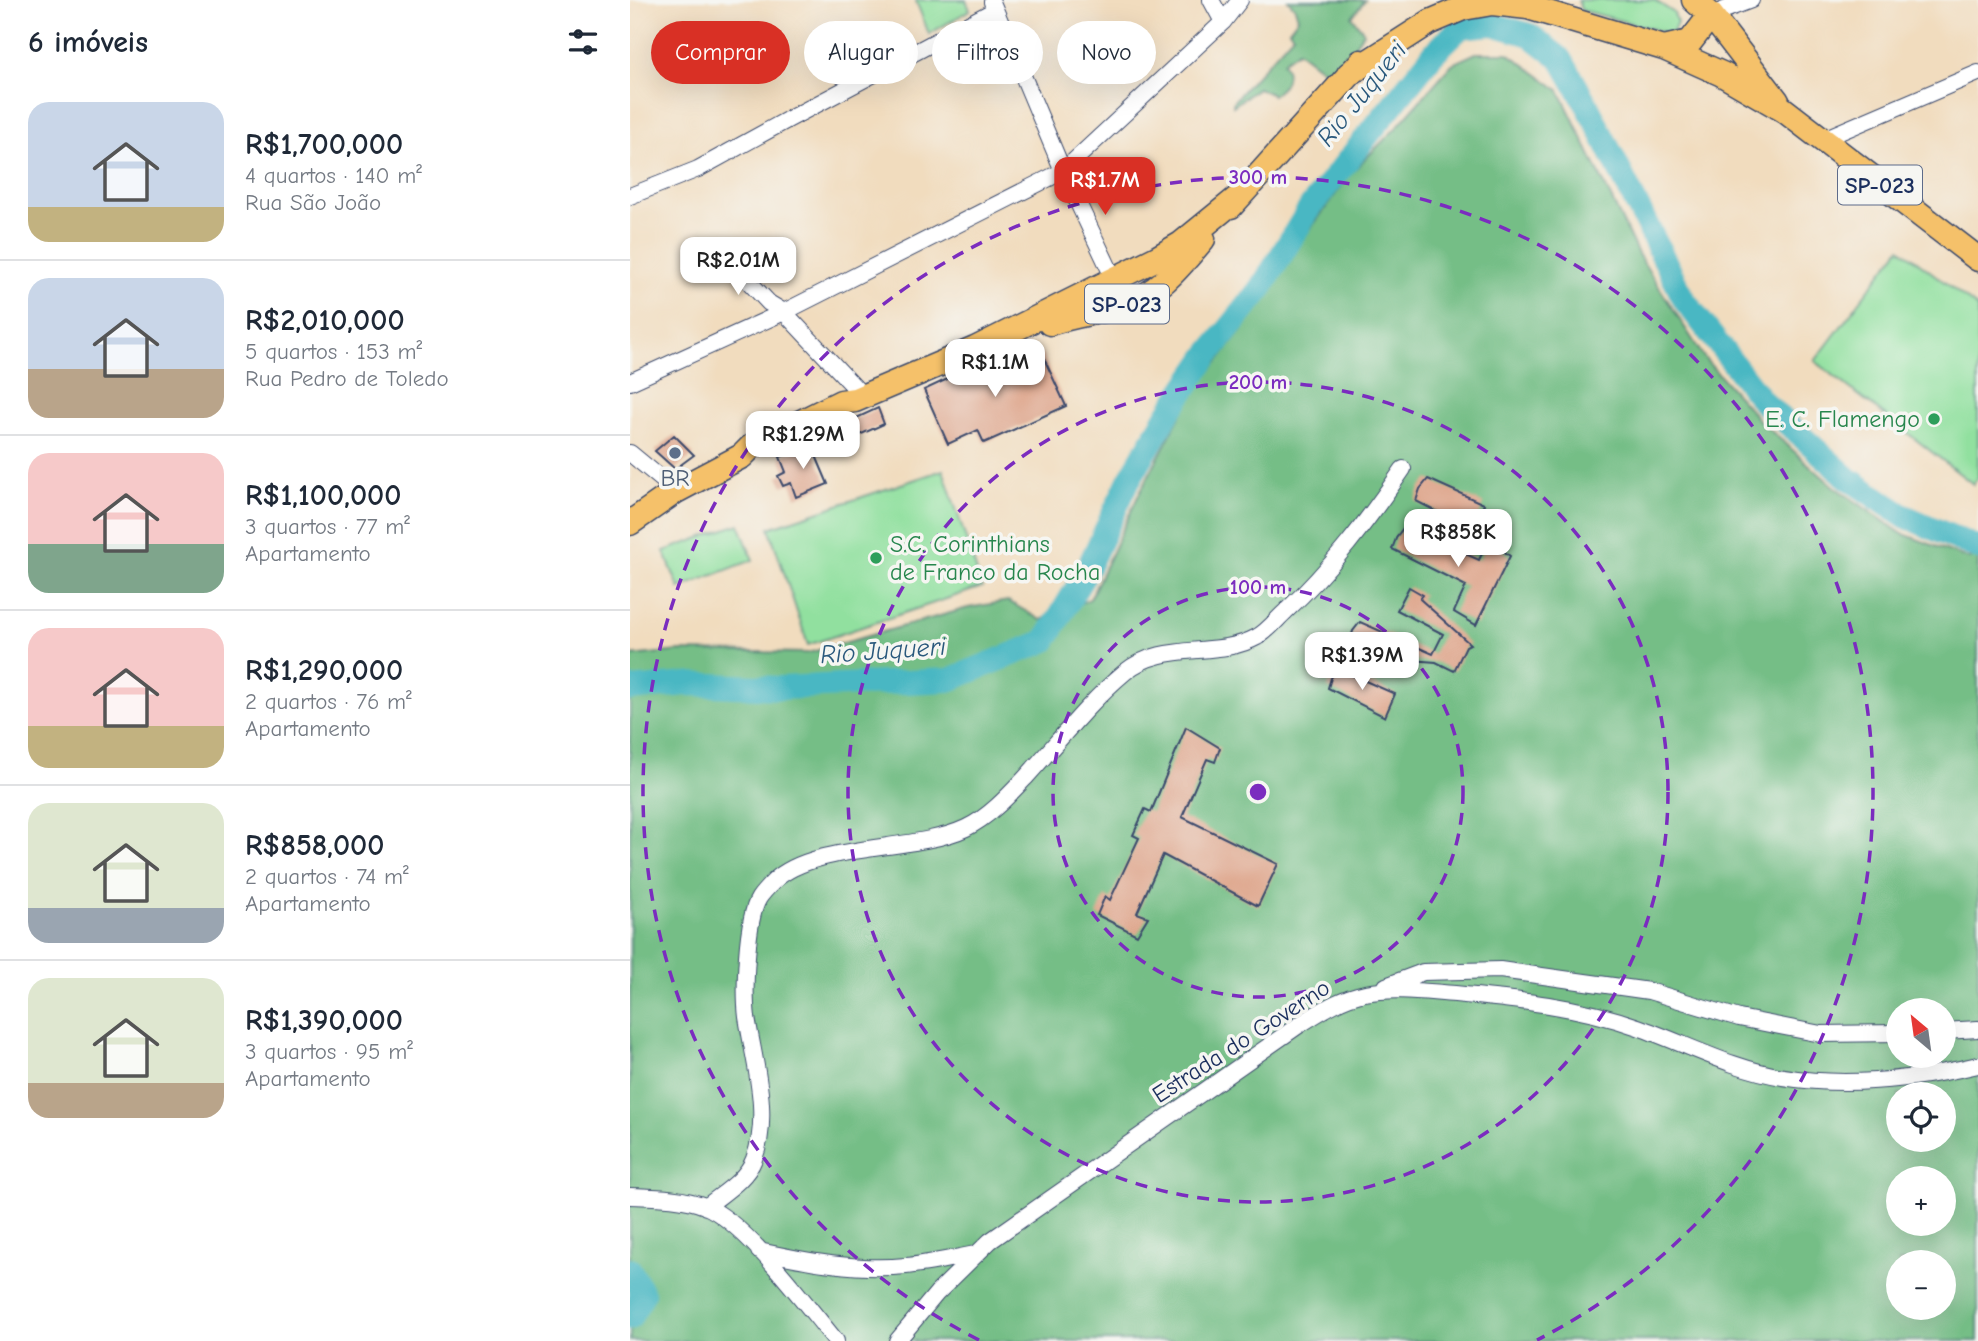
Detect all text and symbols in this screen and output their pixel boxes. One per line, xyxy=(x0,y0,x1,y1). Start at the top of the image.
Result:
chip: Comprar xyxy=(651,21,790,84)
chip: Alugar xyxy=(804,21,918,84)
chip: Filtros xyxy=(932,21,1043,84)
chip: Novo xyxy=(1057,21,1156,84)
icon: filters xyxy=(564,23,602,61)
text: 6 imóveis xyxy=(28,25,148,60)
water label: Rio Juqueri xyxy=(1311,35,1414,152)
text: R$1,700,000 xyxy=(245,127,403,162)
icon: home xyxy=(84,130,168,214)
pin: R$1.7M xyxy=(1048,158,1162,217)
text: 4 quartos · 140 m² xyxy=(245,162,422,189)
text: 300 m xyxy=(1229,165,1287,189)
text: R$1.7M xyxy=(1070,166,1140,193)
road number: SP-023 xyxy=(1838,166,1922,204)
text: Rua São João xyxy=(245,189,381,216)
pin: R$2.01M xyxy=(673,238,803,297)
text: R$2.01M xyxy=(696,246,780,273)
road number: SP-023 xyxy=(1085,284,1169,324)
text: R$2,010,000 xyxy=(245,303,405,338)
icon: home xyxy=(84,306,168,390)
text: 5 quartos · 153 m² xyxy=(245,338,422,365)
pin: R$1.1M xyxy=(938,340,1052,399)
text: R$1.1M xyxy=(961,348,1029,375)
text: Rua Pedro de Toledo xyxy=(245,365,449,392)
text: 200 m xyxy=(1229,370,1287,394)
place label: E. C. Flamengo xyxy=(1765,405,1920,433)
marker: E. C. Flamengo xyxy=(1926,411,1942,427)
pin: R$1.29M xyxy=(738,412,868,471)
text: R$1.29M xyxy=(762,420,844,447)
marker: BR xyxy=(667,445,683,461)
place label: BR xyxy=(660,464,690,492)
text: R$1,100,000 xyxy=(245,478,401,513)
icon: home xyxy=(84,481,168,565)
pin: R$858K xyxy=(1401,510,1515,569)
text: 3 quartos · 77 m² xyxy=(245,513,410,540)
text: R$858K xyxy=(1420,518,1496,545)
place label: S.C. Corinthians de Franco da Rocha xyxy=(890,530,1100,586)
text: Apartamento xyxy=(245,540,371,567)
marker: S.C. Corinthians de Franco da Rocha xyxy=(868,550,884,566)
text: 100 m xyxy=(1230,575,1286,599)
water label: Rio Juqueri xyxy=(819,632,948,670)
pin: R$1.39M xyxy=(1297,632,1427,692)
text: R$1.39M xyxy=(1321,641,1403,668)
text: R$1,290,000 xyxy=(245,653,403,688)
icon: home xyxy=(84,656,168,740)
text: 2 quartos · 76 m² xyxy=(245,688,412,715)
text: Apartamento xyxy=(245,715,371,742)
centre of rings xyxy=(1246,780,1270,804)
text: R$858,000 xyxy=(245,828,384,863)
icon: home xyxy=(84,831,168,915)
text: 2 quartos · 74 m² xyxy=(245,863,409,890)
text: Apartamento xyxy=(245,890,371,917)
street label: Estrada do Governo xyxy=(1147,973,1335,1109)
north arrow xyxy=(1886,998,1956,1068)
map controls xyxy=(1886,998,1956,1320)
text: R$1,390,000 xyxy=(245,1003,403,1038)
icon: home xyxy=(84,1006,168,1090)
text: 3 quartos · 95 m² xyxy=(245,1038,413,1065)
text: Apartamento xyxy=(245,1065,371,1092)
button: locate xyxy=(1886,1082,1956,1152)
button: + xyxy=(1886,1166,1956,1236)
button: − xyxy=(1886,1250,1956,1320)

